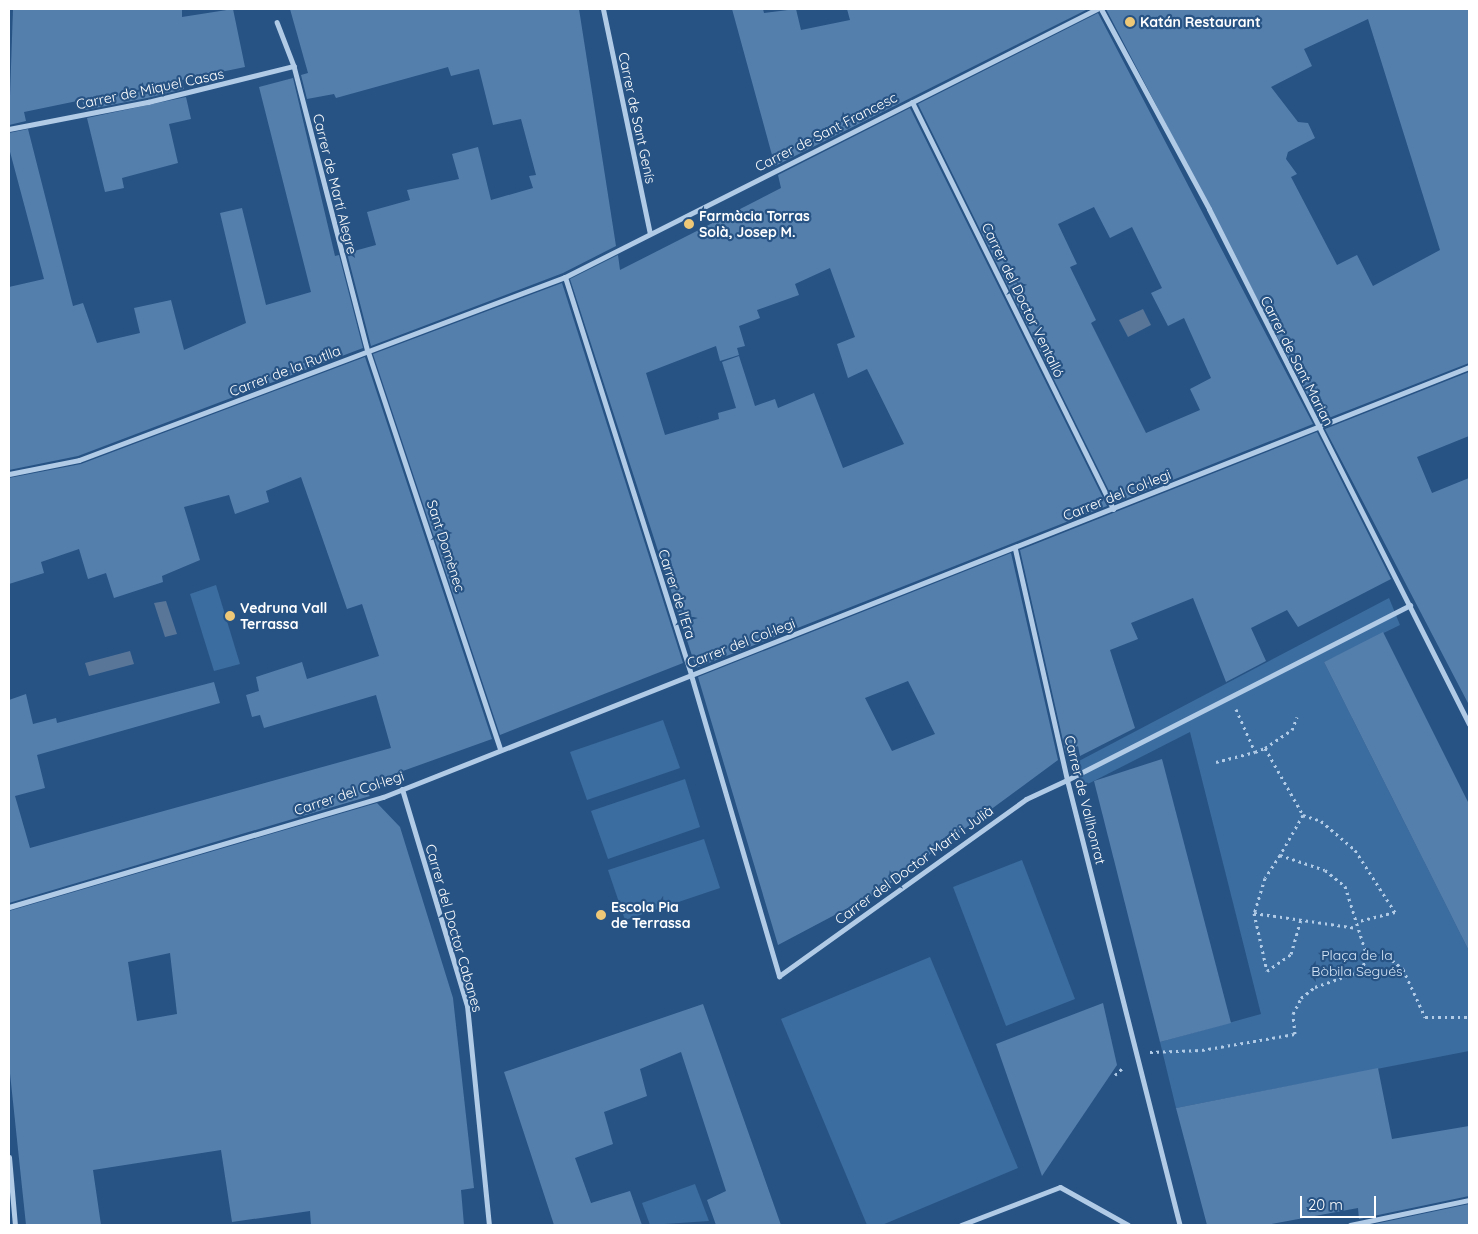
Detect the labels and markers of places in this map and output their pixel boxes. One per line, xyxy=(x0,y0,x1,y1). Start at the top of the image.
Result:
place label: Katán Restaurant xyxy=(1140,14,1261,30)
marker: Katán Restaurant xyxy=(1124,16,1136,28)
place label: Farmàcia Torras Solà, Josep M. xyxy=(699,208,810,240)
marker: Farmàcia Torras Solà, Josep M. xyxy=(683,218,695,230)
place label: Vedruna Vall Terrassa xyxy=(240,600,327,632)
marker: Vedruna Vall Terrassa xyxy=(224,610,236,622)
place label: Escola Pia de Terrassa xyxy=(611,899,690,932)
marker: Escola Pia de Terrassa xyxy=(595,909,607,921)

